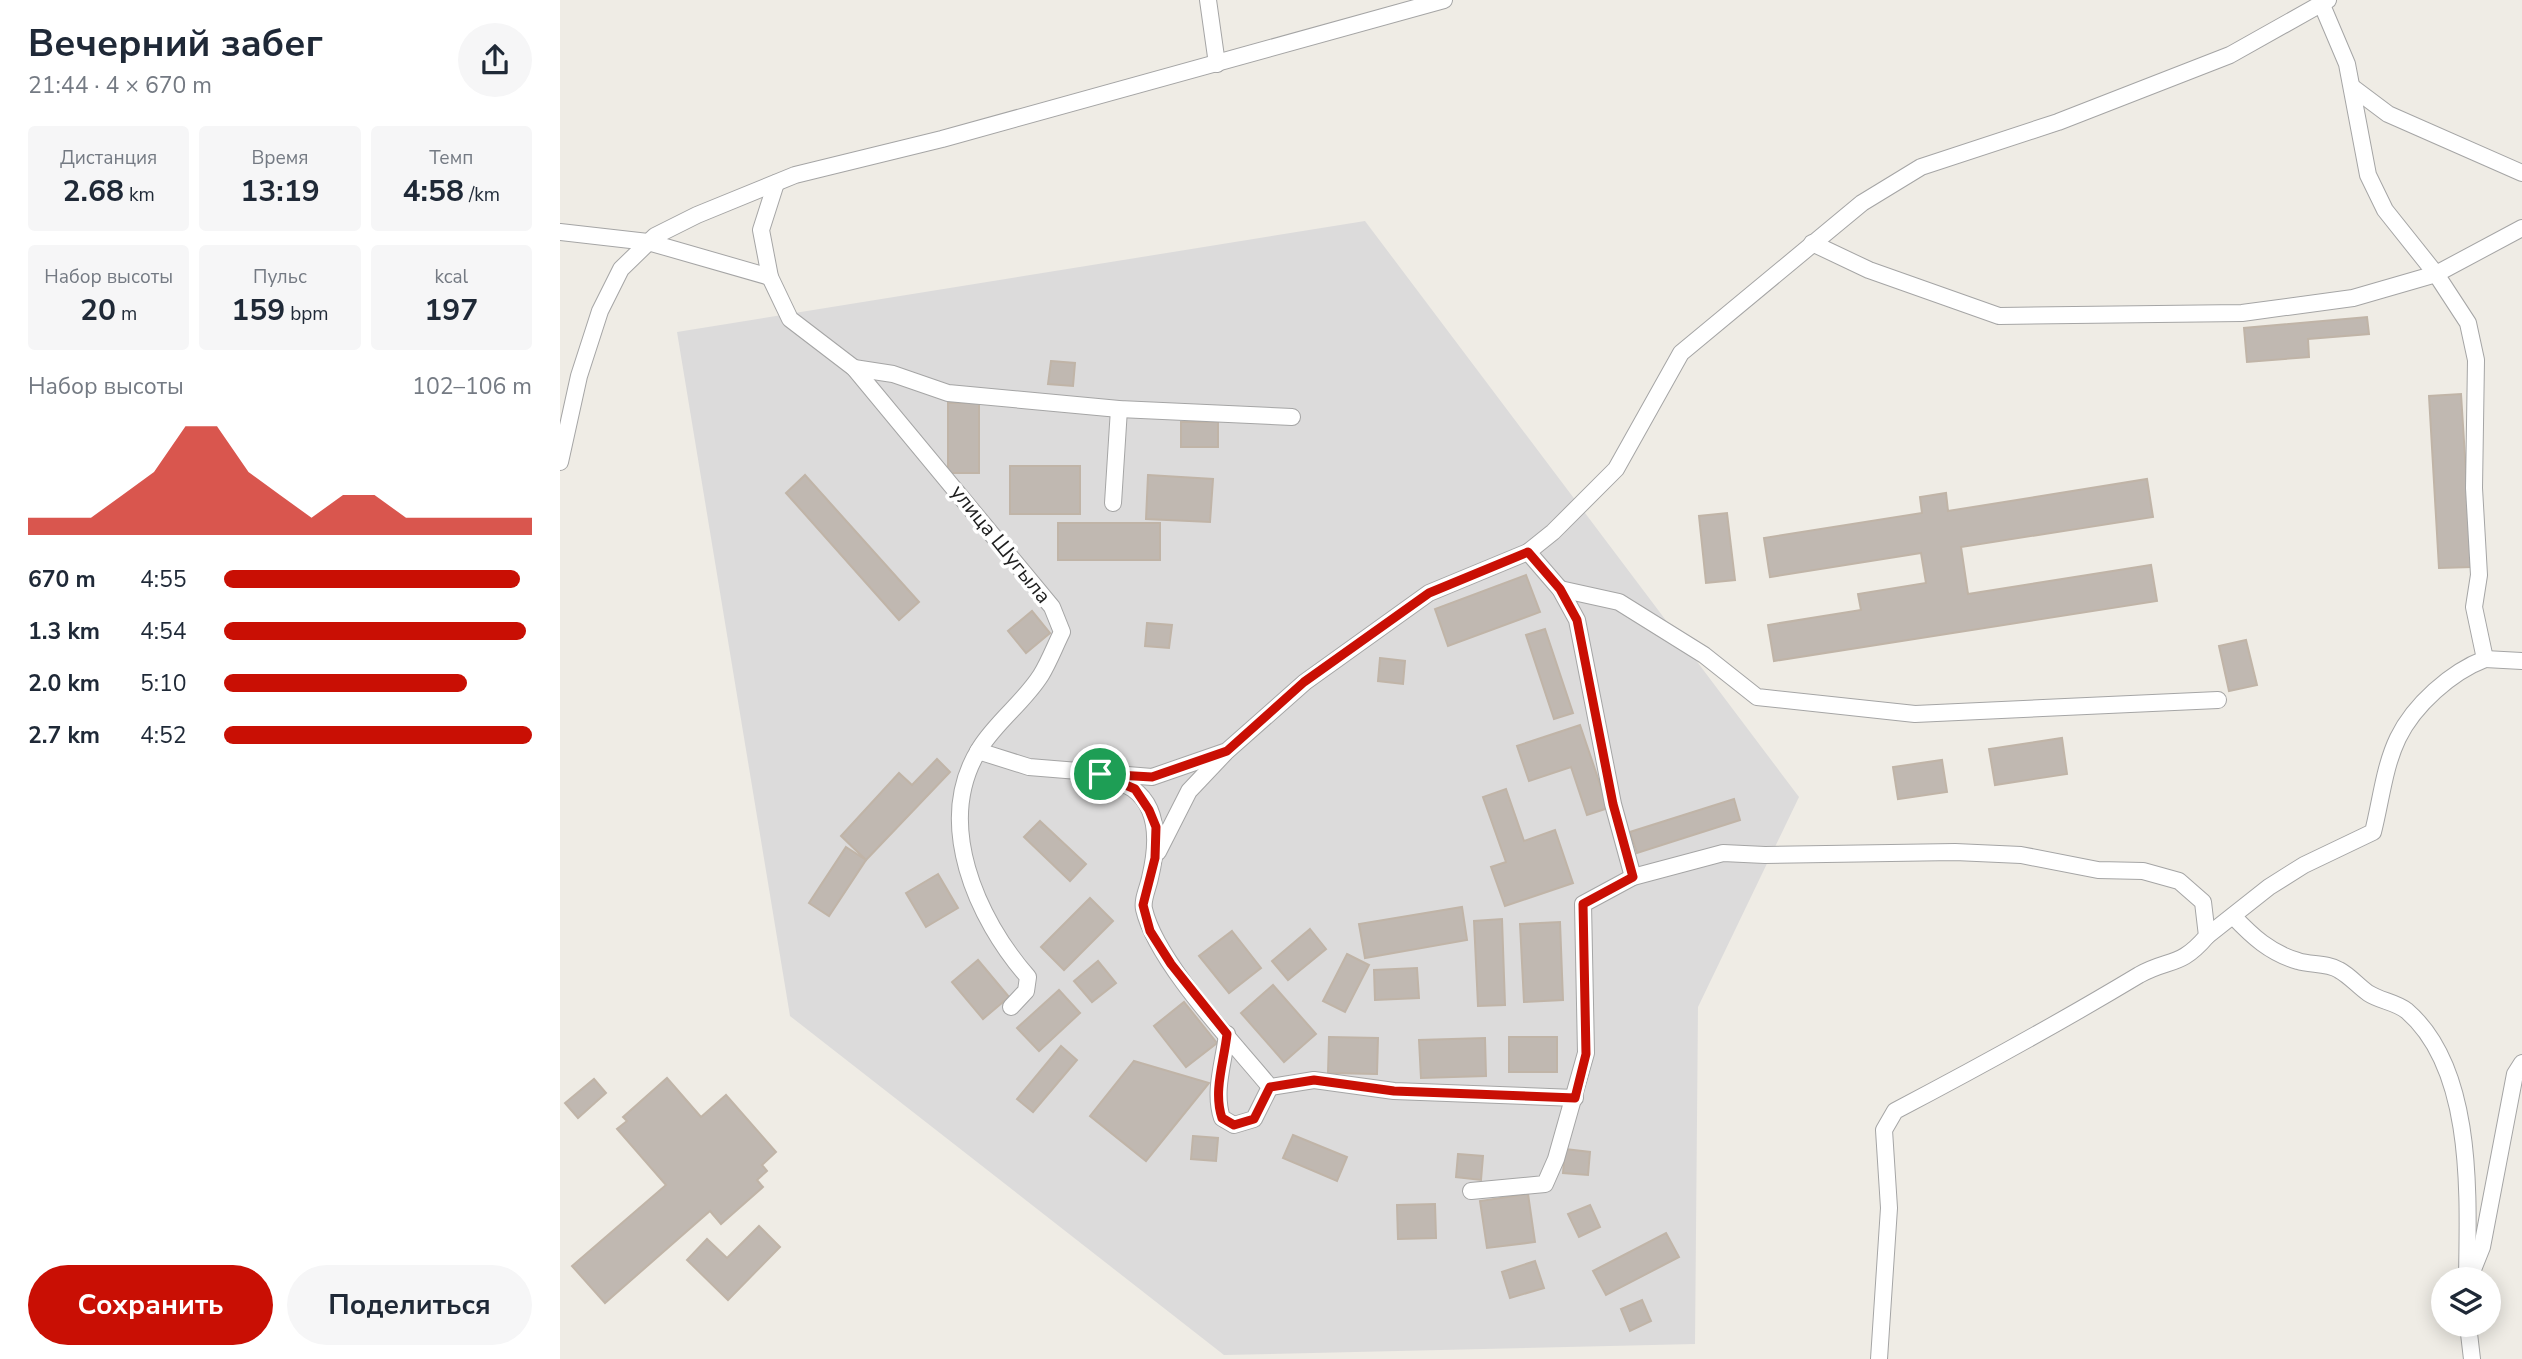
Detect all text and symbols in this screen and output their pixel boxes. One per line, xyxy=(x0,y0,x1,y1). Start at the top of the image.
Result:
text: Вечерний забег xyxy=(28,18,323,69)
button: share xyxy=(458,23,532,97)
text: 21:44 · 4 × 670 m xyxy=(28,70,212,101)
text: Дистанция xyxy=(60,145,157,171)
text: Время xyxy=(251,145,309,171)
text: Темп xyxy=(429,145,473,171)
text: 2.68 xyxy=(63,171,124,212)
text: 13:19 xyxy=(240,171,320,212)
text: 4:58 xyxy=(403,171,464,212)
text: km xyxy=(124,182,155,208)
text: /km xyxy=(464,182,500,208)
text: Набор высоты xyxy=(44,264,173,290)
text: Пульс xyxy=(253,264,307,290)
text: kcal xyxy=(434,264,468,290)
text: 20 xyxy=(80,290,116,331)
text: 159 xyxy=(231,290,285,331)
text: 197 xyxy=(424,290,478,331)
text: m xyxy=(116,301,137,327)
text: bpm xyxy=(285,301,329,327)
text: Набор высоты xyxy=(28,371,184,402)
text: 102–106 m xyxy=(412,371,532,402)
street label: улица Шугыла xyxy=(945,479,1057,609)
text: 670 m xyxy=(28,564,96,595)
text: 4:55 xyxy=(140,564,187,595)
text: 1.3 km xyxy=(28,616,100,647)
text: 4:54 xyxy=(140,616,187,647)
text: 2.0 km xyxy=(28,668,100,699)
text: 5:10 xyxy=(140,668,187,699)
text: 2.7 km xyxy=(28,720,100,751)
text: 4:52 xyxy=(140,720,187,751)
pin xyxy=(1070,744,1130,804)
icon: arrive xyxy=(1081,755,1119,793)
button: Сохранить xyxy=(28,1265,273,1345)
button: Поделиться xyxy=(287,1265,532,1345)
map controls xyxy=(2431,1267,2501,1337)
button: layers xyxy=(2431,1267,2501,1337)

